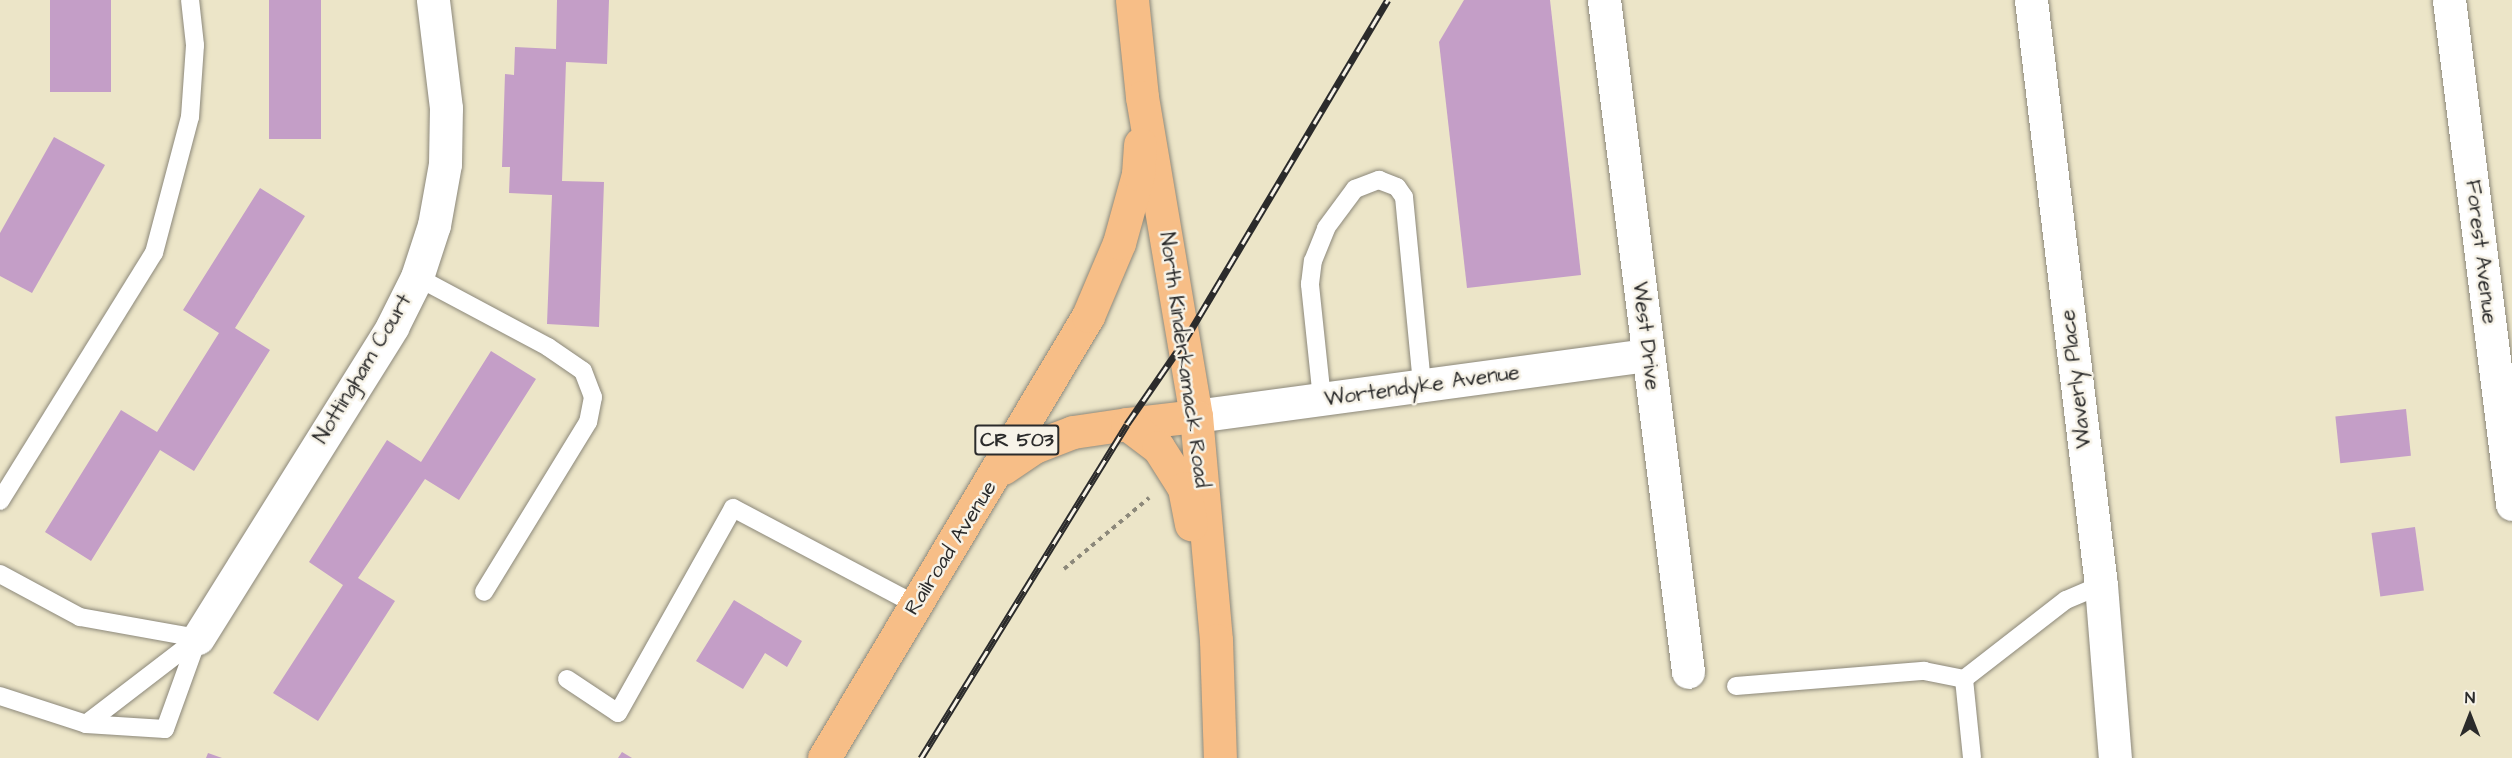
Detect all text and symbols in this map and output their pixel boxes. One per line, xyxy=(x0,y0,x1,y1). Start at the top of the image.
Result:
street label: Forest Avenue xyxy=(2460,179,2502,325)
street label: North Kinderkamack Road xyxy=(1154,231,1214,489)
street label: West Drive xyxy=(1627,280,1665,392)
street label: Nottingham Court xyxy=(308,290,418,448)
street label: Waverly Place xyxy=(2055,308,2097,450)
street label: Wortendyke Avenue xyxy=(1323,360,1521,412)
road number: CR 503 xyxy=(974,423,1060,457)
street label: Railroad Avenue xyxy=(900,476,1002,620)
north arrow xyxy=(2440,686,2500,746)
text: N xyxy=(2465,687,2475,709)

